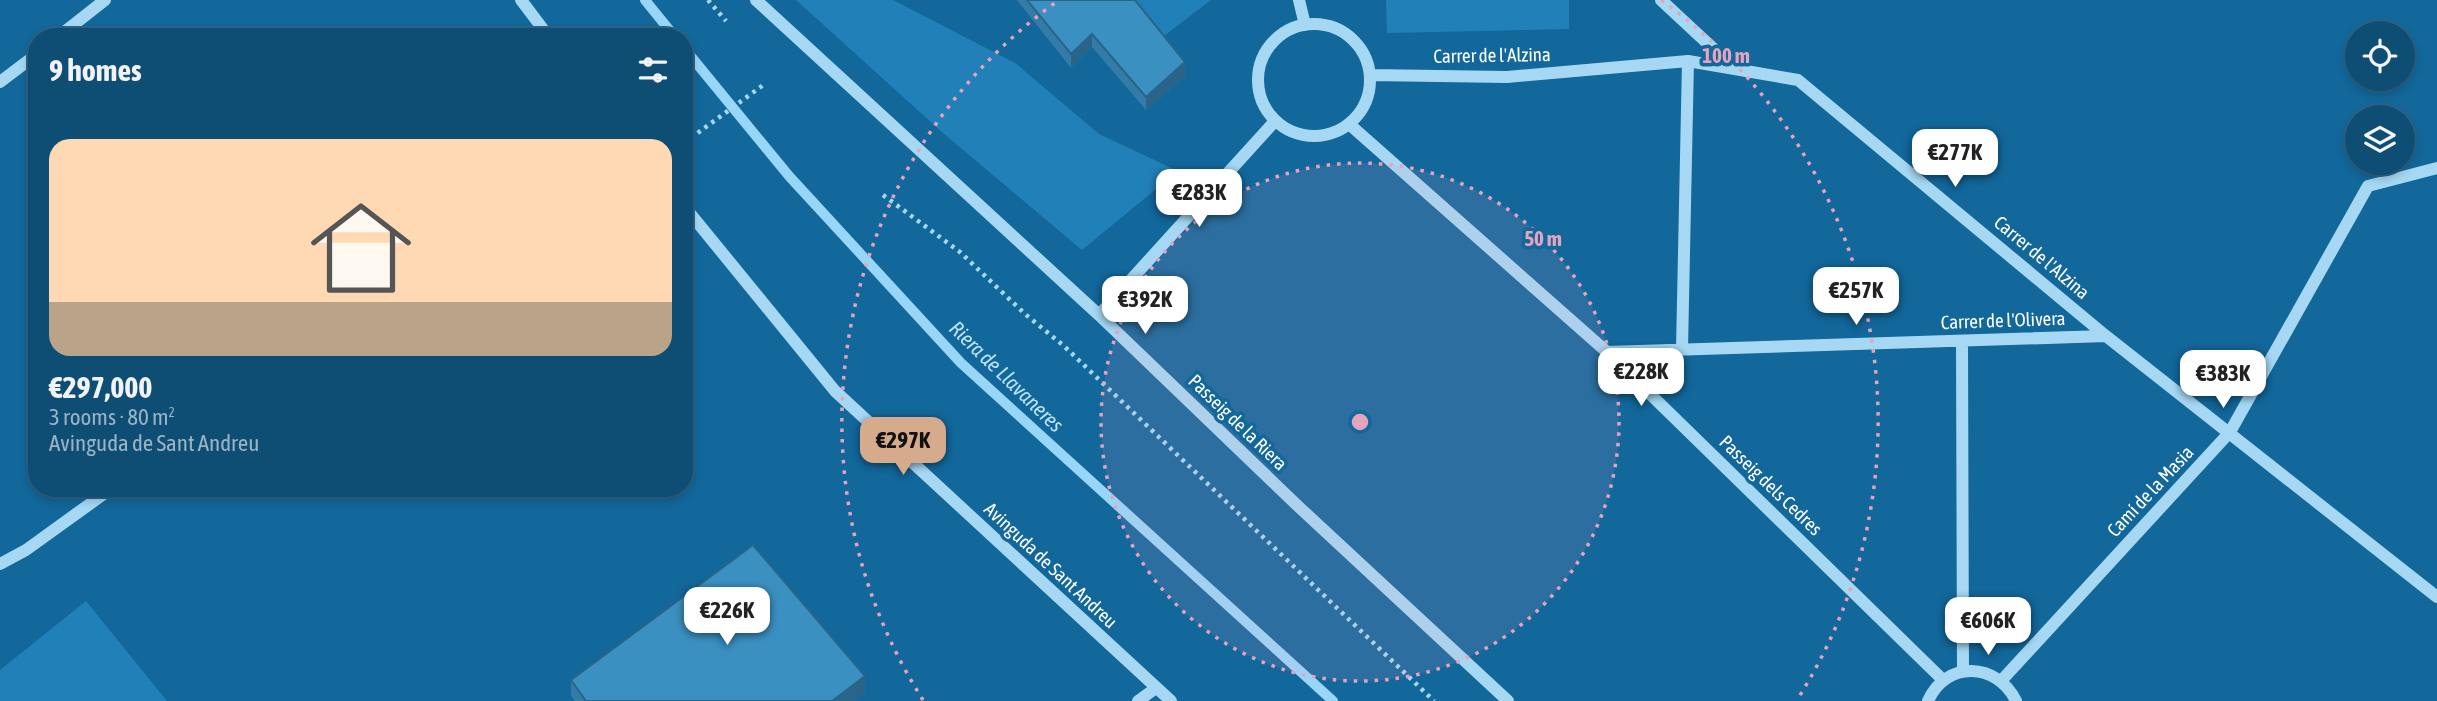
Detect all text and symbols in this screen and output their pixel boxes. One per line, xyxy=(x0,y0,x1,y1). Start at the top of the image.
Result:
map controls xyxy=(2345,21,2415,175)
button: locate xyxy=(2345,21,2415,91)
street label: Carrer de l'Alzina xyxy=(1433,43,1551,67)
text: 100 m xyxy=(1702,43,1750,67)
icon: filters xyxy=(634,51,672,89)
text: 9 homes xyxy=(49,53,142,87)
button: layers xyxy=(2345,105,2415,175)
pin: €277K xyxy=(1906,130,2004,189)
text: €277K xyxy=(1928,139,1982,165)
pin: €283K xyxy=(1150,170,1248,229)
text: €283K xyxy=(1172,179,1226,205)
icon: home xyxy=(298,185,424,311)
street label: Carrer de l'Alzina xyxy=(1990,211,2094,303)
text: 50 m xyxy=(1524,226,1562,250)
pin: €257K xyxy=(1807,268,1905,327)
pin: €392K xyxy=(1096,276,1194,336)
text: €257K xyxy=(1829,277,1883,303)
text: €392K xyxy=(1118,286,1172,312)
street label: Carrer de l'Olivera xyxy=(1940,307,2066,333)
water label: Riera de Llavaneres xyxy=(945,316,1069,436)
pin: €228K xyxy=(1592,348,1690,408)
pin: €383K xyxy=(2174,350,2272,410)
text: €228K xyxy=(1614,358,1668,384)
text: €383K xyxy=(2196,360,2250,386)
text: €297,000 xyxy=(49,370,152,404)
street label: Passeig de la Riera xyxy=(1184,370,1292,474)
text: 3 rooms · 80 m² xyxy=(49,404,175,430)
centre of rings xyxy=(1348,410,1372,434)
pin: €297K xyxy=(854,418,952,477)
text: €297K xyxy=(876,427,930,453)
text: Avinguda de Sant Andreu xyxy=(49,430,259,456)
street label: Passeig dels Cedres xyxy=(1715,431,1827,540)
street label: Camí de la Masia xyxy=(2102,441,2198,541)
street label: Avinguda de Sant Andreu xyxy=(980,498,1122,632)
pin: €226K xyxy=(678,588,776,647)
text: €226K xyxy=(700,597,754,623)
pin: €606K xyxy=(1939,598,2037,657)
text: €606K xyxy=(1961,607,2015,633)

